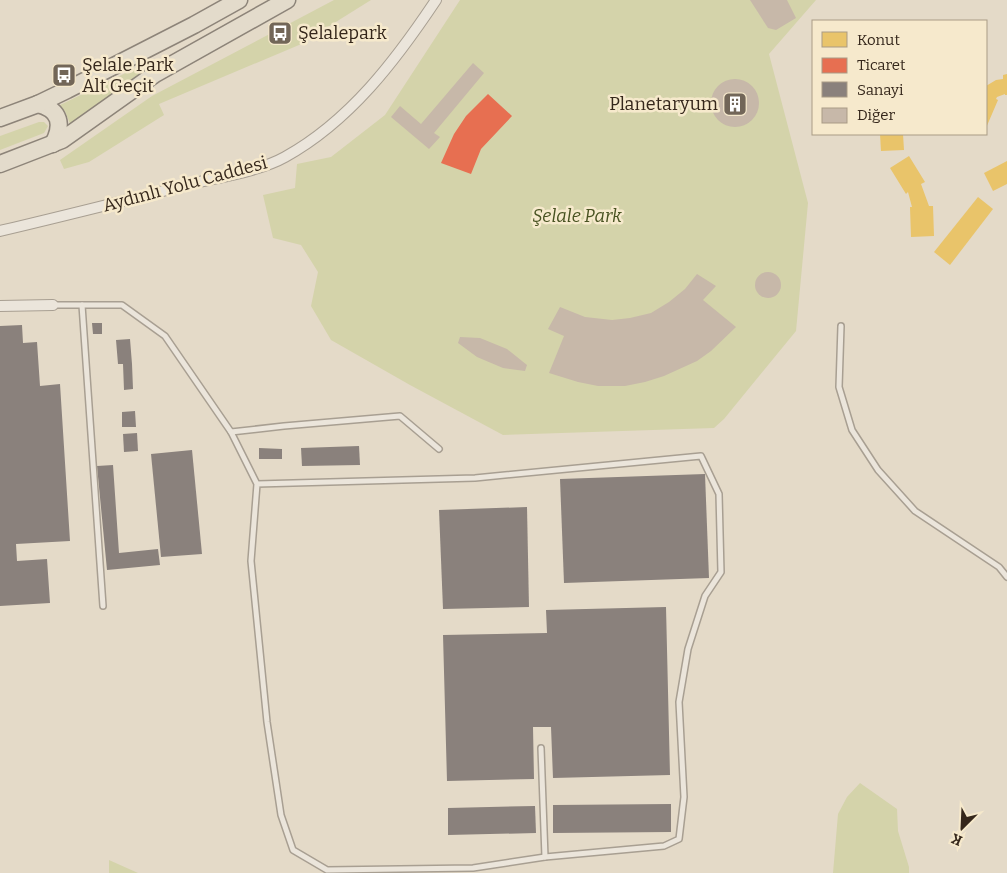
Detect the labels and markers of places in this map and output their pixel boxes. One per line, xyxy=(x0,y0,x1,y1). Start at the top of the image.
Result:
bus stop icon: Şelalepark xyxy=(267,20,293,46)
place label: Şelalepark xyxy=(298,22,387,44)
place label: Şelale Park Alt Geçit xyxy=(82,54,175,97)
bus stop icon: Şelale Park Alt Geçit xyxy=(51,62,77,88)
building icon: Planetaryum xyxy=(722,91,748,117)
place label: Planetaryum xyxy=(609,93,718,115)

